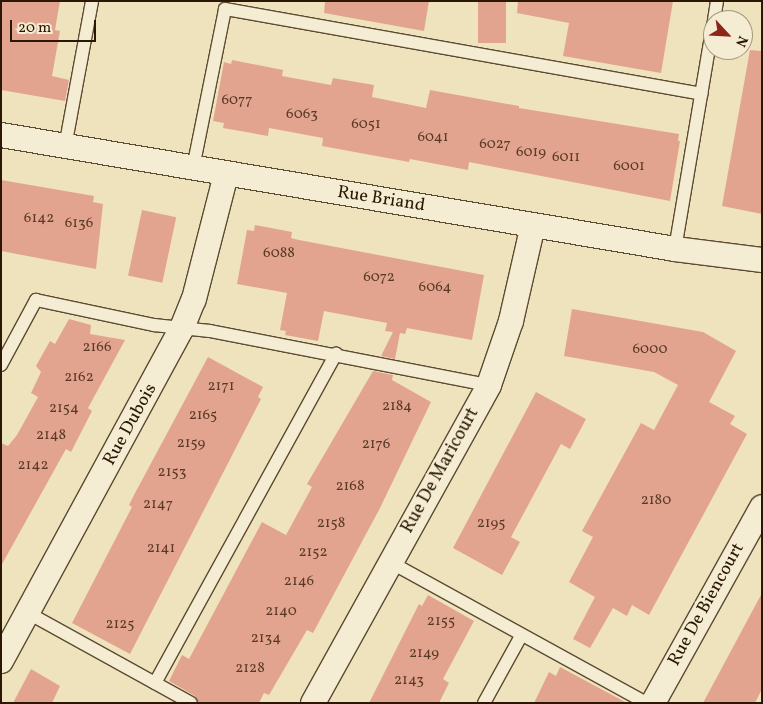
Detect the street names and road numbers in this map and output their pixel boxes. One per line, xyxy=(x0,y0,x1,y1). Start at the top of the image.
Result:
street label: Rue Briand xyxy=(336,182,426,218)
street label: Rue Dubois xyxy=(100,380,162,470)
street label: Rue De Maricourt xyxy=(398,404,484,538)
street label: Rue De Biencourt xyxy=(664,540,750,670)

